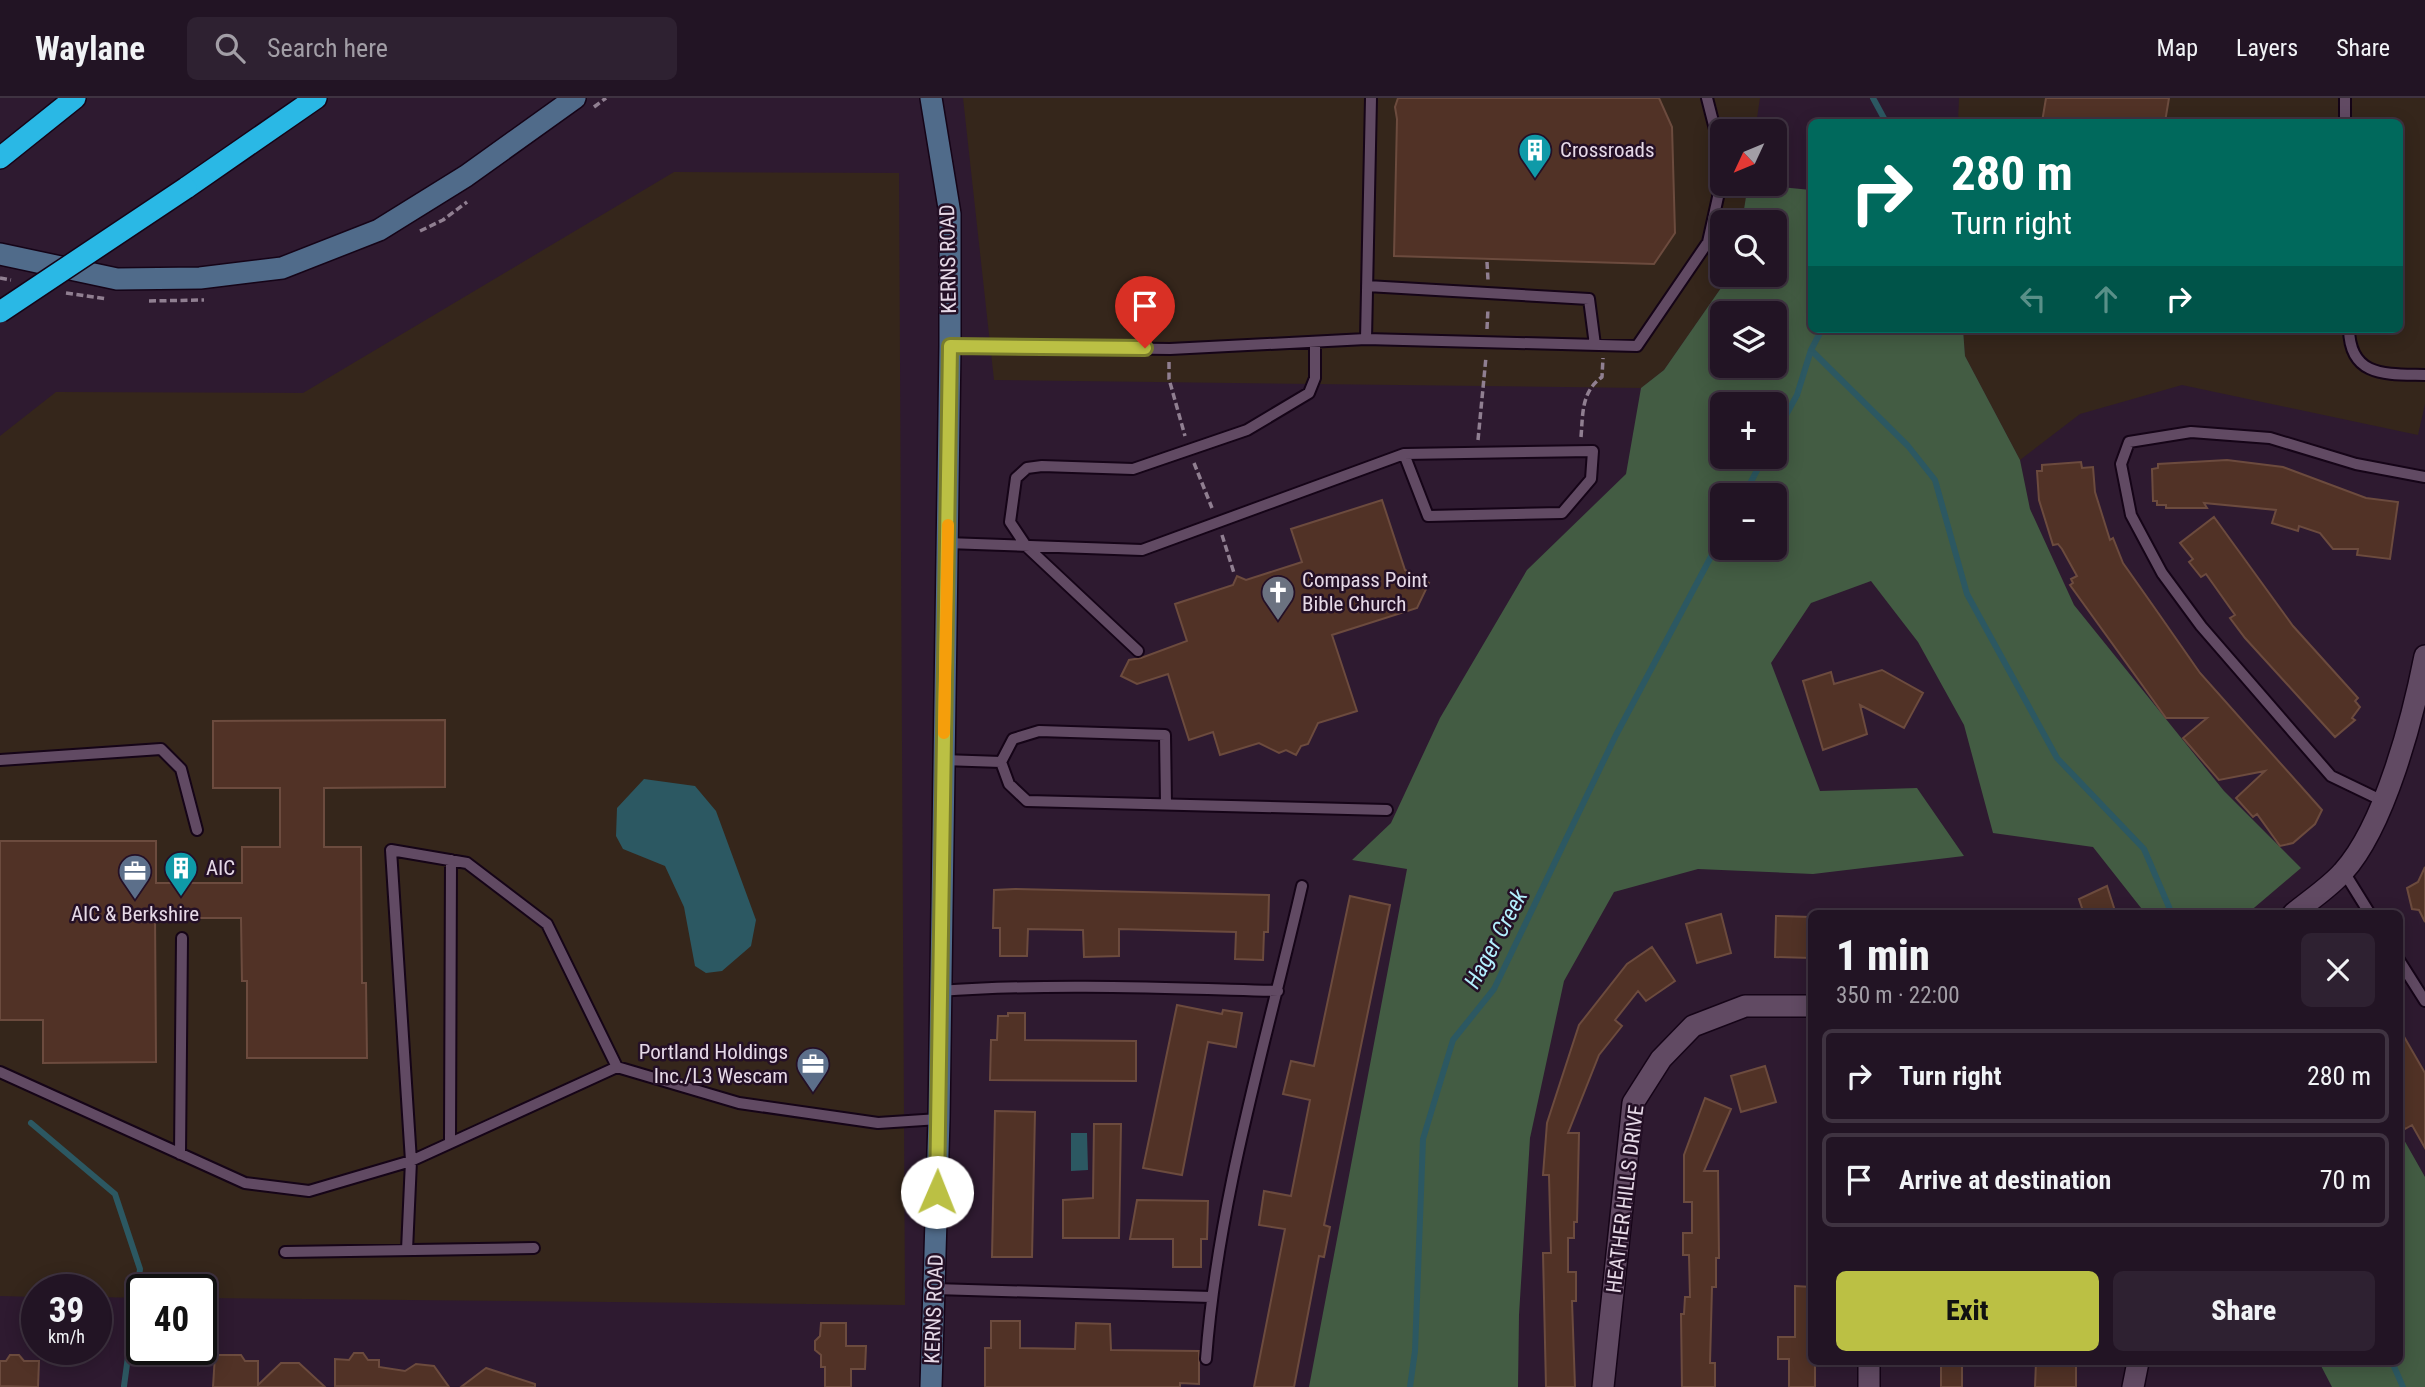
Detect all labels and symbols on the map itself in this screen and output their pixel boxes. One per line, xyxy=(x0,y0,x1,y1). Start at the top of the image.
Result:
north arrow xyxy=(1710,119,1787,196)
building icon: Crossroads xyxy=(1516,131,1554,180)
place label: Crossroads xyxy=(1560,138,1655,162)
street label: KERNS ROAD xyxy=(935,204,961,314)
pin xyxy=(1115,276,1175,348)
place label: Compass Point Bible Church xyxy=(1302,568,1428,616)
church icon: Compass Point Bible Church xyxy=(1259,573,1297,622)
building icon: AIC xyxy=(162,849,200,898)
office icon: AIC & Berkshire xyxy=(116,852,154,901)
place label: AIC xyxy=(206,856,235,880)
water label: Hager Creek xyxy=(1459,884,1534,993)
place label: AIC & Berkshire xyxy=(71,902,199,926)
place label: Portland Holdings Inc./L3 Wescam xyxy=(639,1040,788,1088)
office icon: Portland Holdings Inc./L3 Wescam xyxy=(794,1045,832,1094)
street label: HEATHER HILLS DRIVE xyxy=(1602,1104,1648,1294)
position arrow xyxy=(900,1155,974,1229)
street label: KERNS ROAD xyxy=(920,1254,948,1364)
speed limit sign: 40 xyxy=(126,1274,217,1365)

